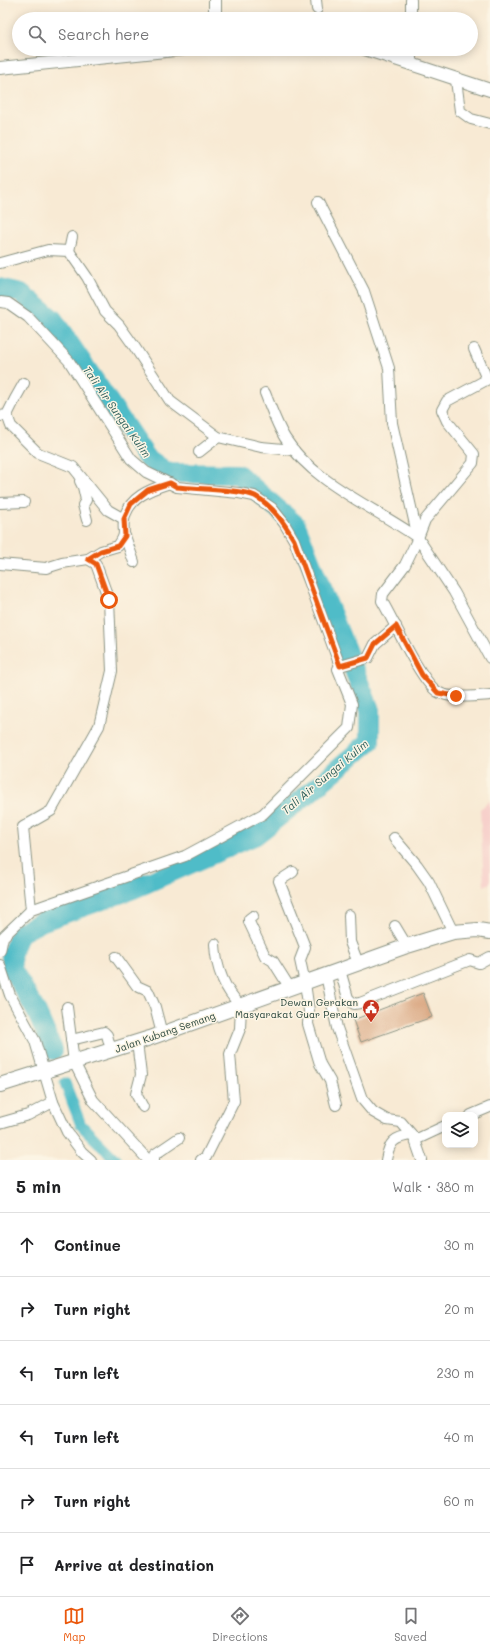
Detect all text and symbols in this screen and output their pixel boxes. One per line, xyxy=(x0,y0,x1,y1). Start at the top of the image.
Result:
search box xyxy=(12,12,478,56)
icon: search xyxy=(26,23,48,45)
text: Search here xyxy=(58,24,149,44)
water label: Tali Air Sungai Kulim xyxy=(80,363,155,461)
route start xyxy=(100,591,118,609)
route end xyxy=(447,687,465,705)
water label: Tali Air Sungai Kulim xyxy=(278,736,371,817)
place label: Dewan Gerakan Masyarakat Guar Perahu xyxy=(235,995,358,1021)
public building icon: Dewan Gerakan Masyarakat Guar Perahu xyxy=(361,998,381,1023)
street label: Jalan Kubang Semang xyxy=(113,1008,217,1056)
map controls xyxy=(442,1112,478,1148)
button: layers xyxy=(442,1112,478,1148)
text: 5 min xyxy=(16,1175,61,1197)
text: Walk · 380 m xyxy=(392,1178,474,1195)
icon: ahead xyxy=(16,1234,38,1256)
text: Continue xyxy=(54,1235,121,1255)
text: 30 m xyxy=(444,1236,474,1253)
icon: right xyxy=(16,1298,38,1320)
text: Turn right xyxy=(54,1299,131,1319)
text: 20 m xyxy=(444,1300,474,1317)
icon: left xyxy=(16,1362,38,1384)
text: Turn left xyxy=(54,1363,119,1383)
text: 230 m xyxy=(437,1364,474,1381)
icon: left xyxy=(16,1426,38,1448)
text: Turn left xyxy=(54,1427,119,1447)
text: 40 m xyxy=(444,1428,474,1445)
icon: right xyxy=(16,1490,38,1512)
text: Turn right xyxy=(54,1491,131,1511)
text: 60 m xyxy=(444,1492,474,1509)
icon: arrive xyxy=(16,1554,38,1576)
text: Arrive at destination xyxy=(54,1555,214,1575)
tab: Map xyxy=(63,1605,86,1644)
tab: Directions xyxy=(212,1605,268,1644)
tab: Saved xyxy=(394,1605,427,1644)

